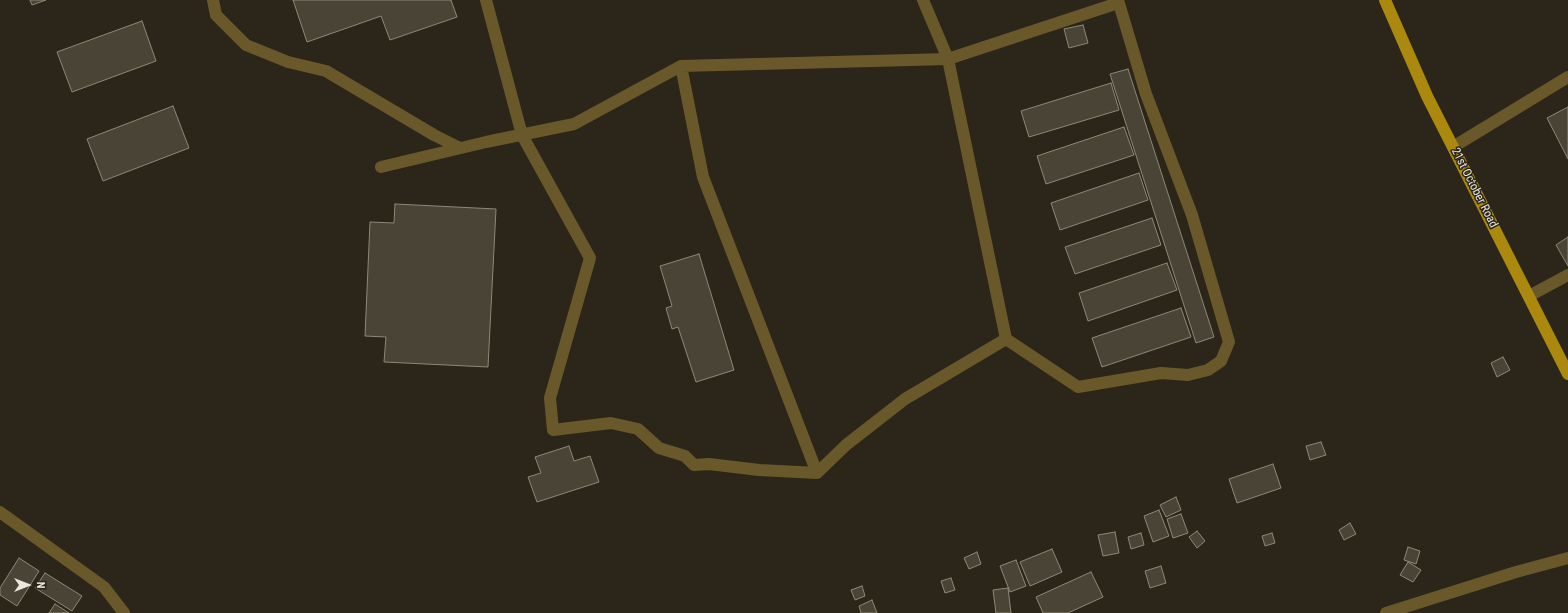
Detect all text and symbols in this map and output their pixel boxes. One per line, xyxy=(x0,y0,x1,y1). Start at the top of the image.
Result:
street label: 21st October Road xyxy=(1448,146,1500,230)
north arrow xyxy=(8,565,48,605)
text: N xyxy=(34,582,47,588)

